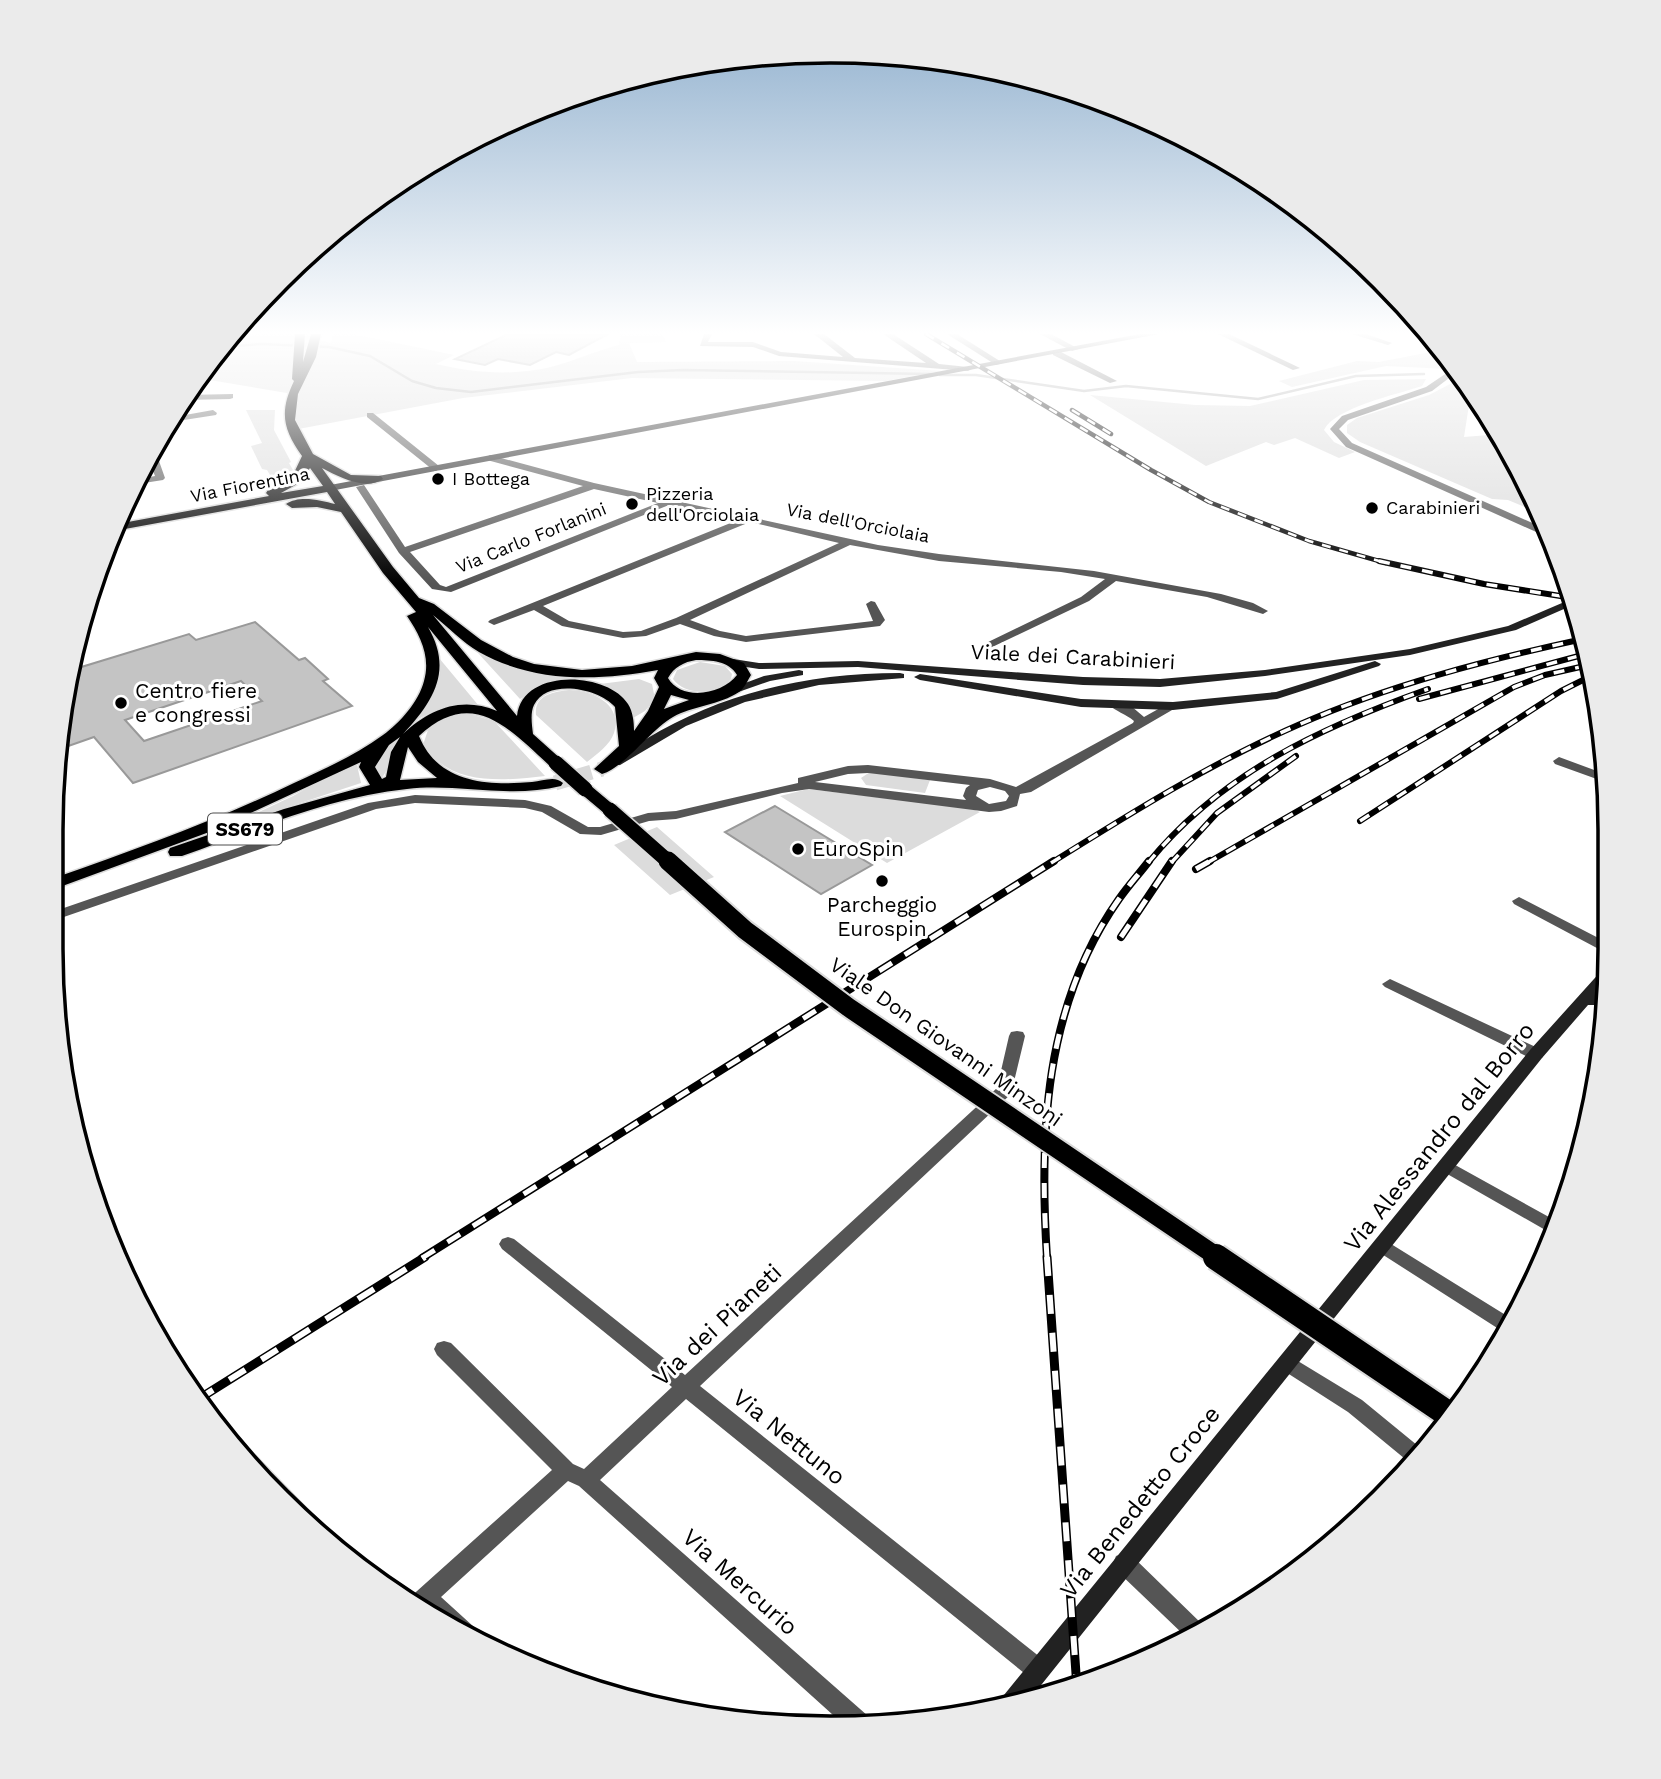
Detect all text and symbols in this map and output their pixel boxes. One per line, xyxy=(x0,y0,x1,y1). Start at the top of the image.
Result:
street label: Via Fiorentina xyxy=(188,463,311,506)
place label: I Bottega xyxy=(452,468,530,489)
marker: I Bottega xyxy=(430,471,446,487)
place label: Pizzeria dell'Orciolaia xyxy=(646,483,759,525)
marker: Pizzeria dell'Orciolaia xyxy=(624,496,640,512)
place label: Carabinieri xyxy=(1386,497,1480,518)
street label: Via Carlo Forlanini xyxy=(453,498,609,577)
street label: Via dell'Orciolaia xyxy=(785,498,932,547)
marker: Carabinieri xyxy=(1364,500,1380,516)
street label: Viale dei Carabinieri xyxy=(970,639,1176,674)
place label: Centro fiere e congressi xyxy=(135,678,257,727)
marker: Centro fiere e congressi xyxy=(113,695,129,711)
road number: SS679 xyxy=(208,814,282,844)
place label: EuroSpin xyxy=(812,836,904,861)
marker: EuroSpin xyxy=(790,841,806,857)
marker: Parcheggio Eurospin xyxy=(874,873,890,889)
place label: Parcheggio Eurospin xyxy=(827,892,937,941)
street label: Viale Don Giovanni Minzoni xyxy=(825,952,1067,1132)
street label: Via Alessandro dal Borro xyxy=(1338,1017,1540,1257)
street label: Via dei Pianeti xyxy=(647,1258,787,1392)
street label: Via Nettuno xyxy=(727,1383,851,1491)
street label: Via Benedetto Croce xyxy=(1054,1400,1226,1604)
street label: Via Mercurio xyxy=(677,1523,803,1641)

